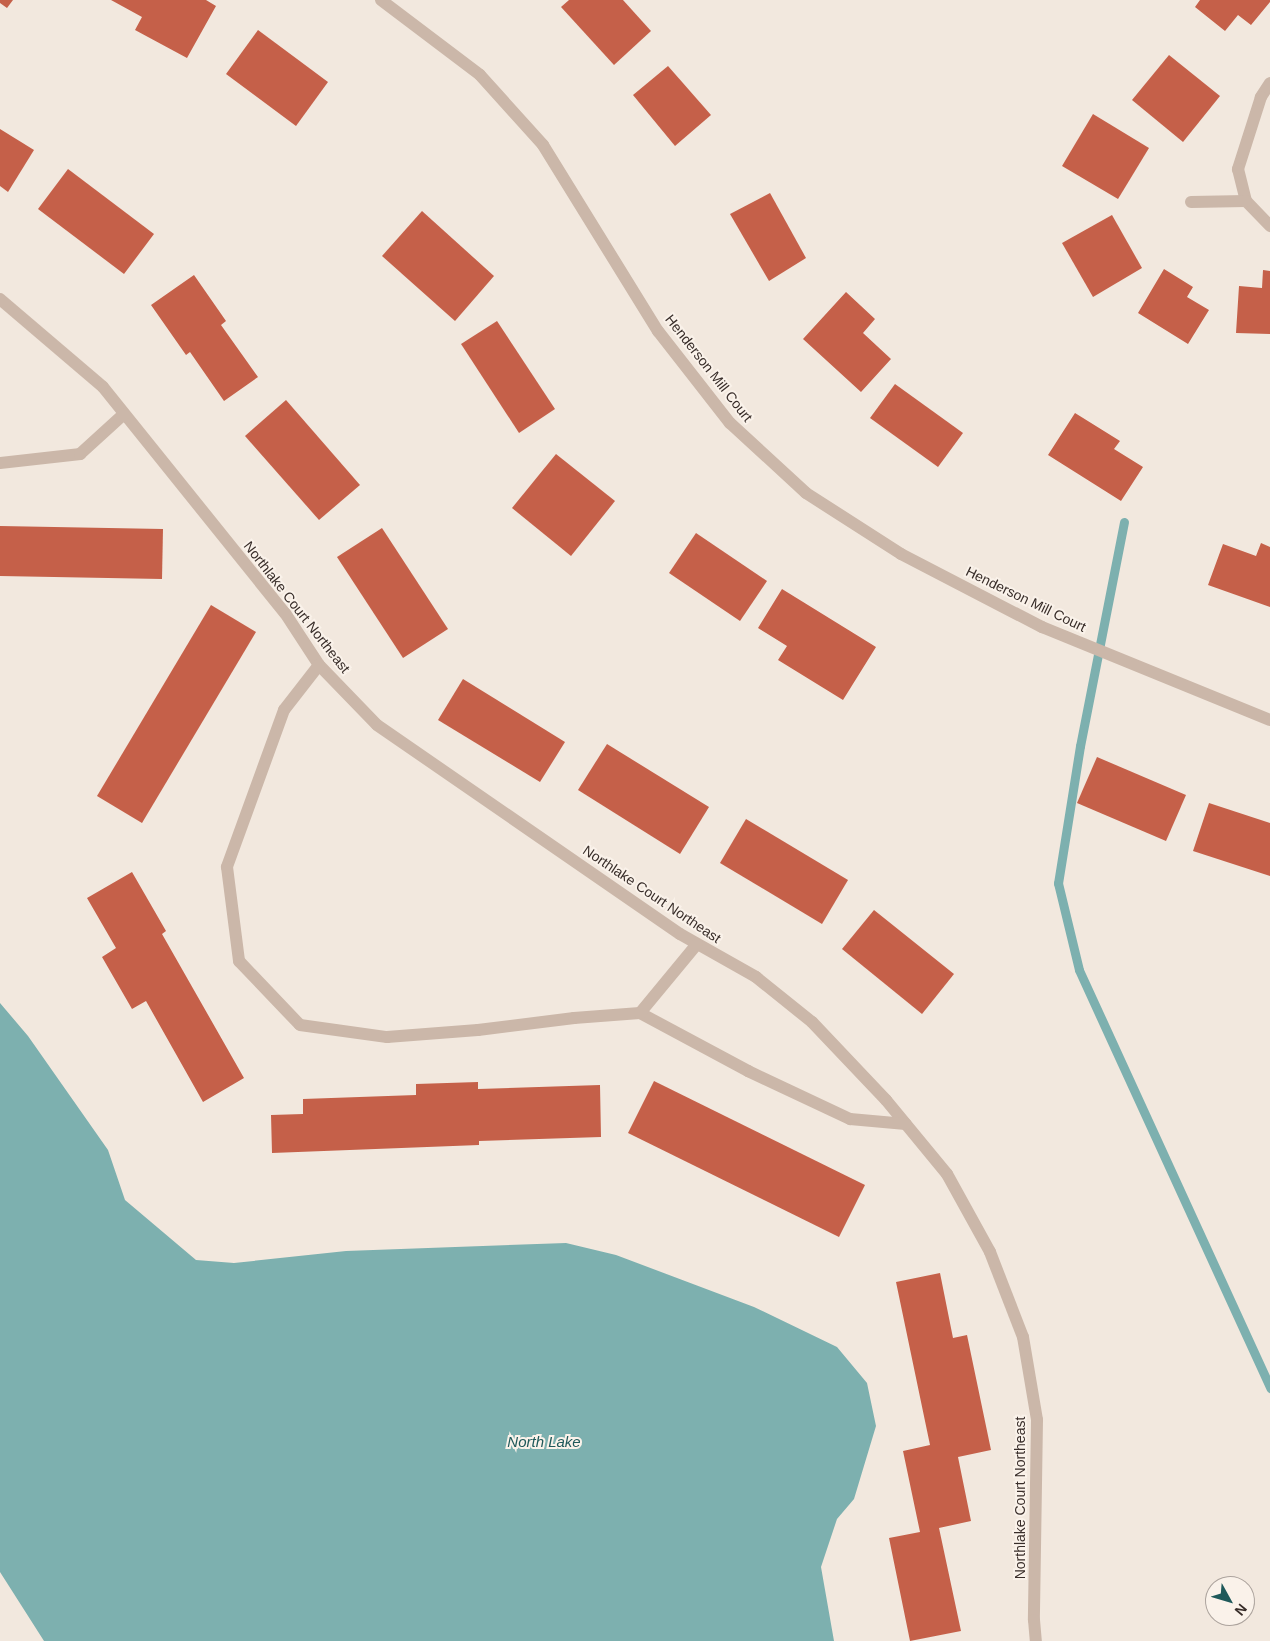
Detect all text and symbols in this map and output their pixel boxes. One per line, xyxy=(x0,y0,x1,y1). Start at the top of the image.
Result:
street label: Henderson Mill Court xyxy=(662,311,756,425)
street label: Northlake Court Northeast xyxy=(240,538,354,676)
street label: Henderson Mill Court xyxy=(963,563,1089,635)
street label: Northlake Court Northeast xyxy=(580,842,724,946)
street label: Northlake Court Northeast xyxy=(1012,1417,1028,1579)
water label: North Lake xyxy=(507,1433,581,1451)
north arrow xyxy=(1205,1576,1255,1626)
text: N xyxy=(1231,1601,1250,1619)

